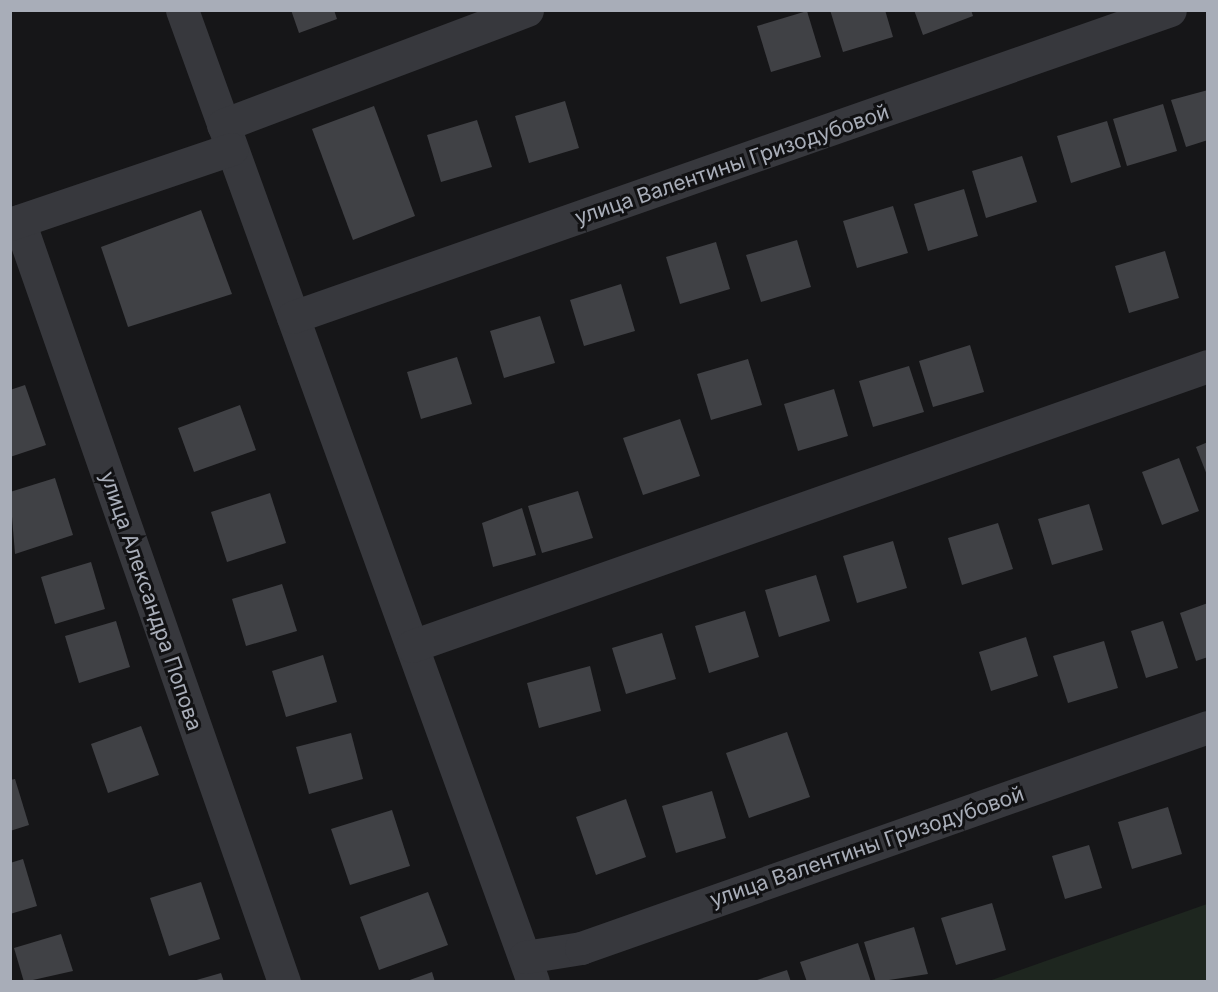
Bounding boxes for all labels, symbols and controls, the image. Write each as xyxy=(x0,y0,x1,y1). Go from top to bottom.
street label: улица Валентины Гризодубовой xyxy=(572,99,892,231)
street label: улица Александра Попова xyxy=(95,468,207,734)
street label: улица Валентины Гризодубовой xyxy=(707,781,1027,913)

